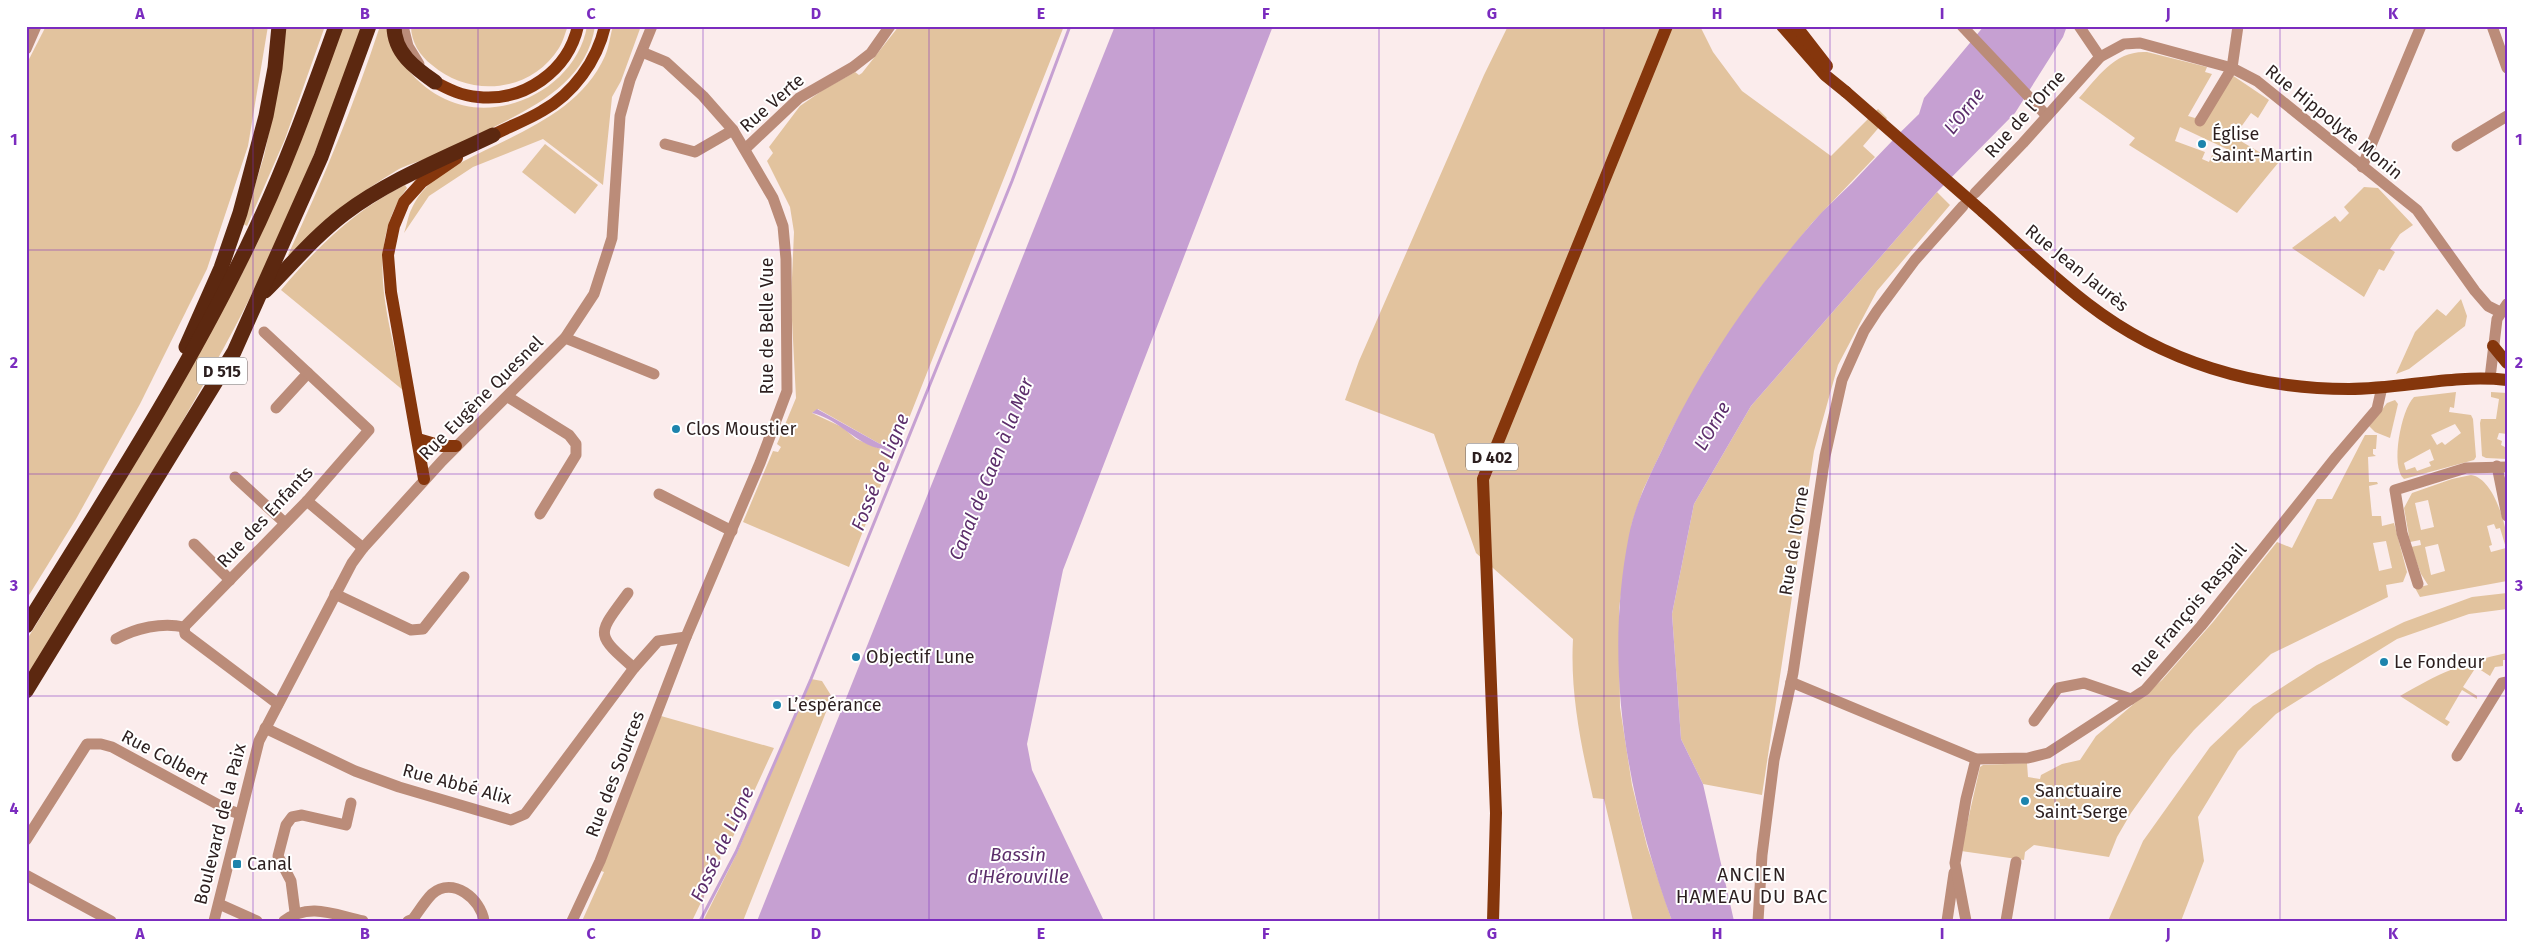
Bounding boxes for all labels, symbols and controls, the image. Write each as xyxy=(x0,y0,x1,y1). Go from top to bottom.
text: A xyxy=(134,4,145,23)
text: B xyxy=(360,4,370,23)
text: C xyxy=(586,4,596,23)
text: D xyxy=(811,4,821,23)
text: E xyxy=(1037,4,1045,23)
text: F xyxy=(1262,4,1270,23)
text: G xyxy=(1487,4,1497,23)
text: H xyxy=(1712,4,1722,23)
text: I xyxy=(1940,4,1944,23)
text: J xyxy=(2164,4,2171,23)
text: K xyxy=(2388,4,2399,23)
street label: Rue Hippolyte Monin xyxy=(2261,60,2407,184)
street label: Rue de l'Orne xyxy=(1980,66,2070,162)
street label: Rue Verte xyxy=(735,69,809,137)
water label: L'Orne xyxy=(1939,83,1989,139)
place label: Église Saint-Martin xyxy=(2212,122,2313,166)
text: 1 xyxy=(10,130,18,149)
text: 1 xyxy=(2515,130,2523,149)
marker: Église Saint-Martin xyxy=(2196,138,2208,150)
street label: Rue Jean Jaurès xyxy=(2021,220,2133,316)
street label: Rue de Belle Vue xyxy=(756,257,778,395)
street label: Rue Eugène Quesnel xyxy=(414,331,548,465)
text: 2 xyxy=(10,353,18,372)
text: 2 xyxy=(2515,353,2523,372)
road number: D 515 xyxy=(197,358,247,384)
water label: Canal de Caen à la Mer xyxy=(944,374,1038,563)
water label: L'Orne xyxy=(1689,397,1735,455)
water label: Fossé de Ligne xyxy=(846,410,914,534)
place label: Clos Moustier xyxy=(686,418,797,440)
marker: Clos Moustier xyxy=(670,423,682,435)
road number: D 402 xyxy=(1466,444,1518,471)
street label: Rue des Enfants xyxy=(212,462,318,572)
street label: Rue de l'Orne xyxy=(1775,485,1813,597)
street label: Rue François Raspail xyxy=(2127,539,2251,681)
text: 3 xyxy=(9,576,18,595)
text: 3 xyxy=(2514,576,2523,595)
place label: Objectif Lune xyxy=(866,646,975,668)
marker: Objectif Lune xyxy=(850,651,862,663)
place label: Le Fondeur xyxy=(2394,651,2484,673)
marker: Le Fondeur xyxy=(2378,656,2390,668)
place label: L’espérance xyxy=(787,694,882,716)
marker: L’espérance xyxy=(771,699,783,711)
street label: Rue des Sources xyxy=(581,708,649,840)
street label: Rue Colbert xyxy=(118,725,213,789)
street label: Boulevard de la Paix xyxy=(189,741,251,907)
street label: Rue Abbé Alix xyxy=(400,759,514,809)
place label: Sanctuaire Saint-Serge xyxy=(2035,780,2128,823)
water label: Fossé de Ligne xyxy=(685,783,759,905)
marker: Sanctuaire Saint-Serge xyxy=(2019,795,2031,807)
text: 4 xyxy=(9,799,19,818)
text: 4 xyxy=(2514,799,2524,818)
water label: Bassin d'Hérouville xyxy=(967,843,1069,888)
place label: Canal xyxy=(247,853,292,875)
marker: Canal xyxy=(231,858,243,870)
district label: ANCIEN HAMEAU DU BAC xyxy=(1676,863,1828,908)
text: A xyxy=(134,924,145,943)
text: B xyxy=(360,924,370,943)
text: C xyxy=(586,924,596,943)
text: D xyxy=(811,924,821,943)
text: E xyxy=(1037,924,1045,943)
text: F xyxy=(1262,924,1270,943)
text: G xyxy=(1487,924,1497,943)
text: H xyxy=(1712,924,1722,943)
text: I xyxy=(1940,924,1944,943)
text: J xyxy=(2164,924,2171,943)
text: K xyxy=(2388,924,2399,943)

